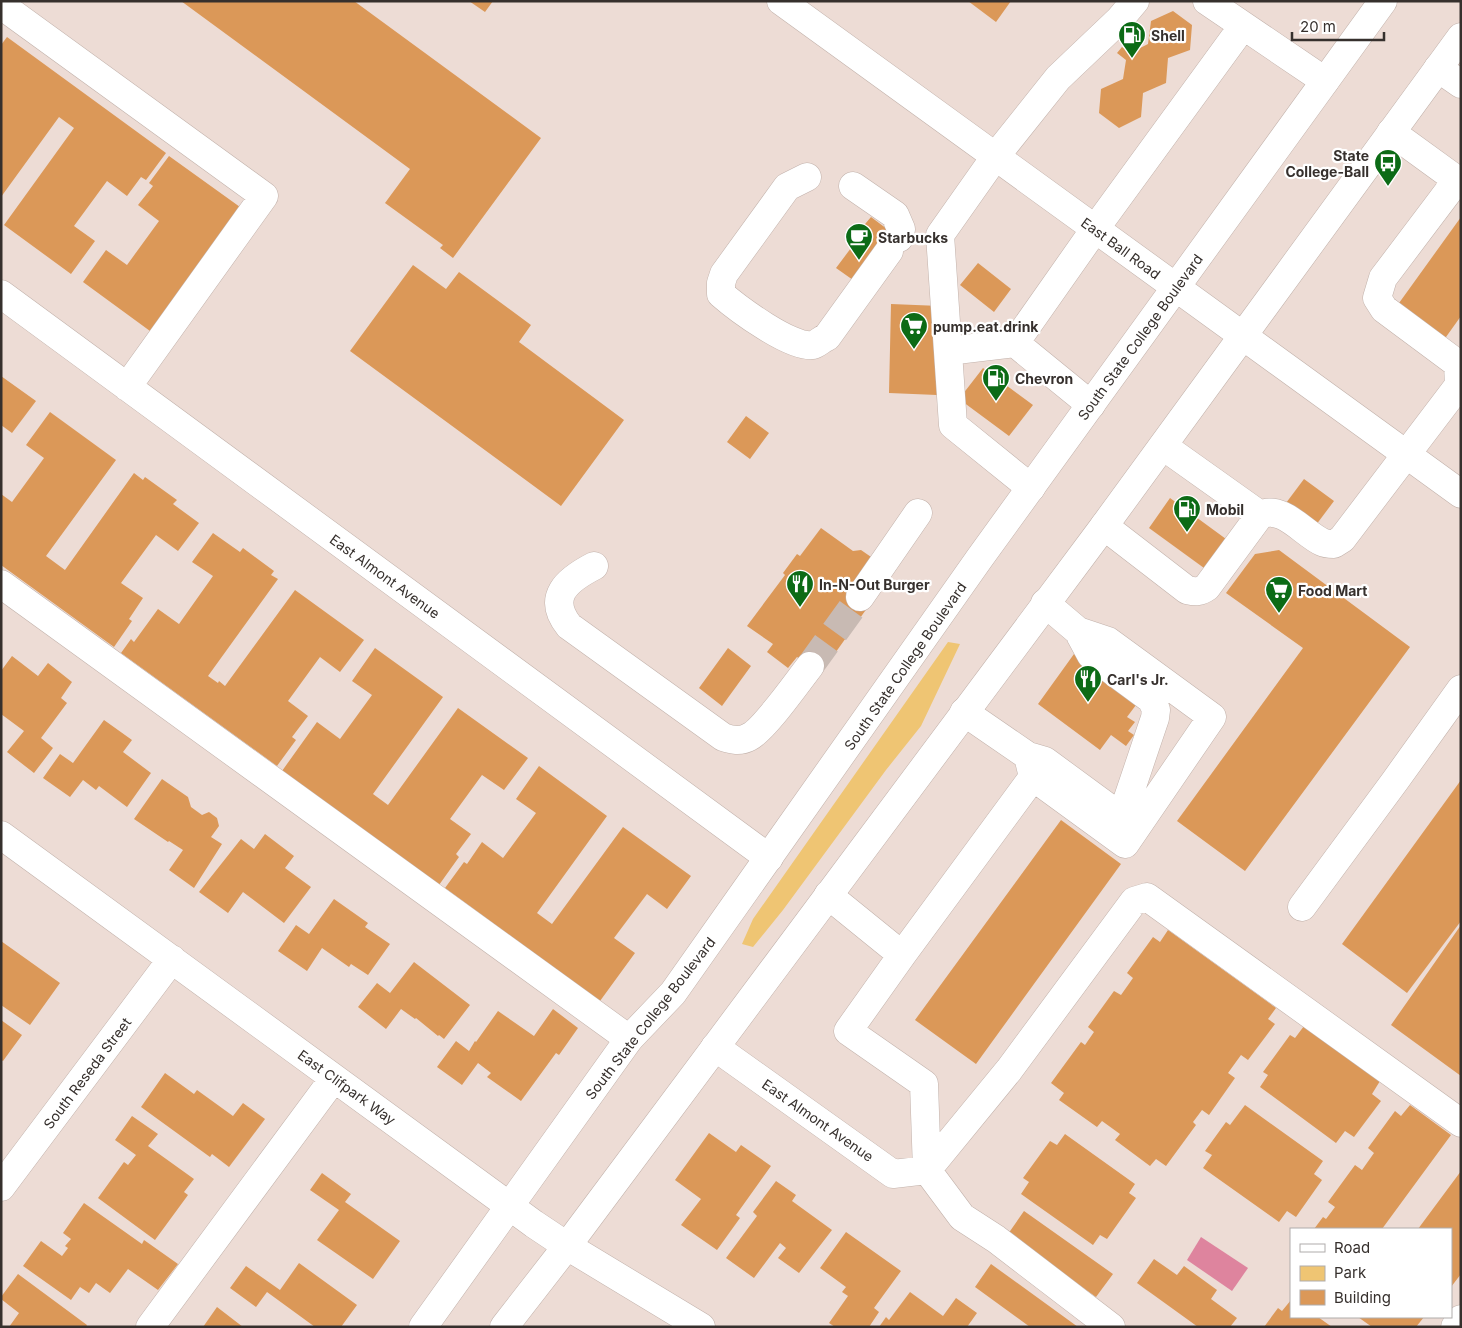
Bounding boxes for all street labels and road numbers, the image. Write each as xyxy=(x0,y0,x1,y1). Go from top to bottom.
street label: East Ball Road xyxy=(1078,214,1164,282)
street label: South State College Boulevard xyxy=(1074,251,1206,423)
street label: East Almont Avenue xyxy=(327,530,443,622)
street label: South State College Boulevard xyxy=(840,579,970,753)
street label: South State College Boulevard xyxy=(581,934,719,1102)
street label: South Reseda Street xyxy=(40,1014,135,1132)
street label: East Clifpark Way xyxy=(295,1046,399,1128)
street label: East Almont Avenue xyxy=(759,1075,877,1165)

